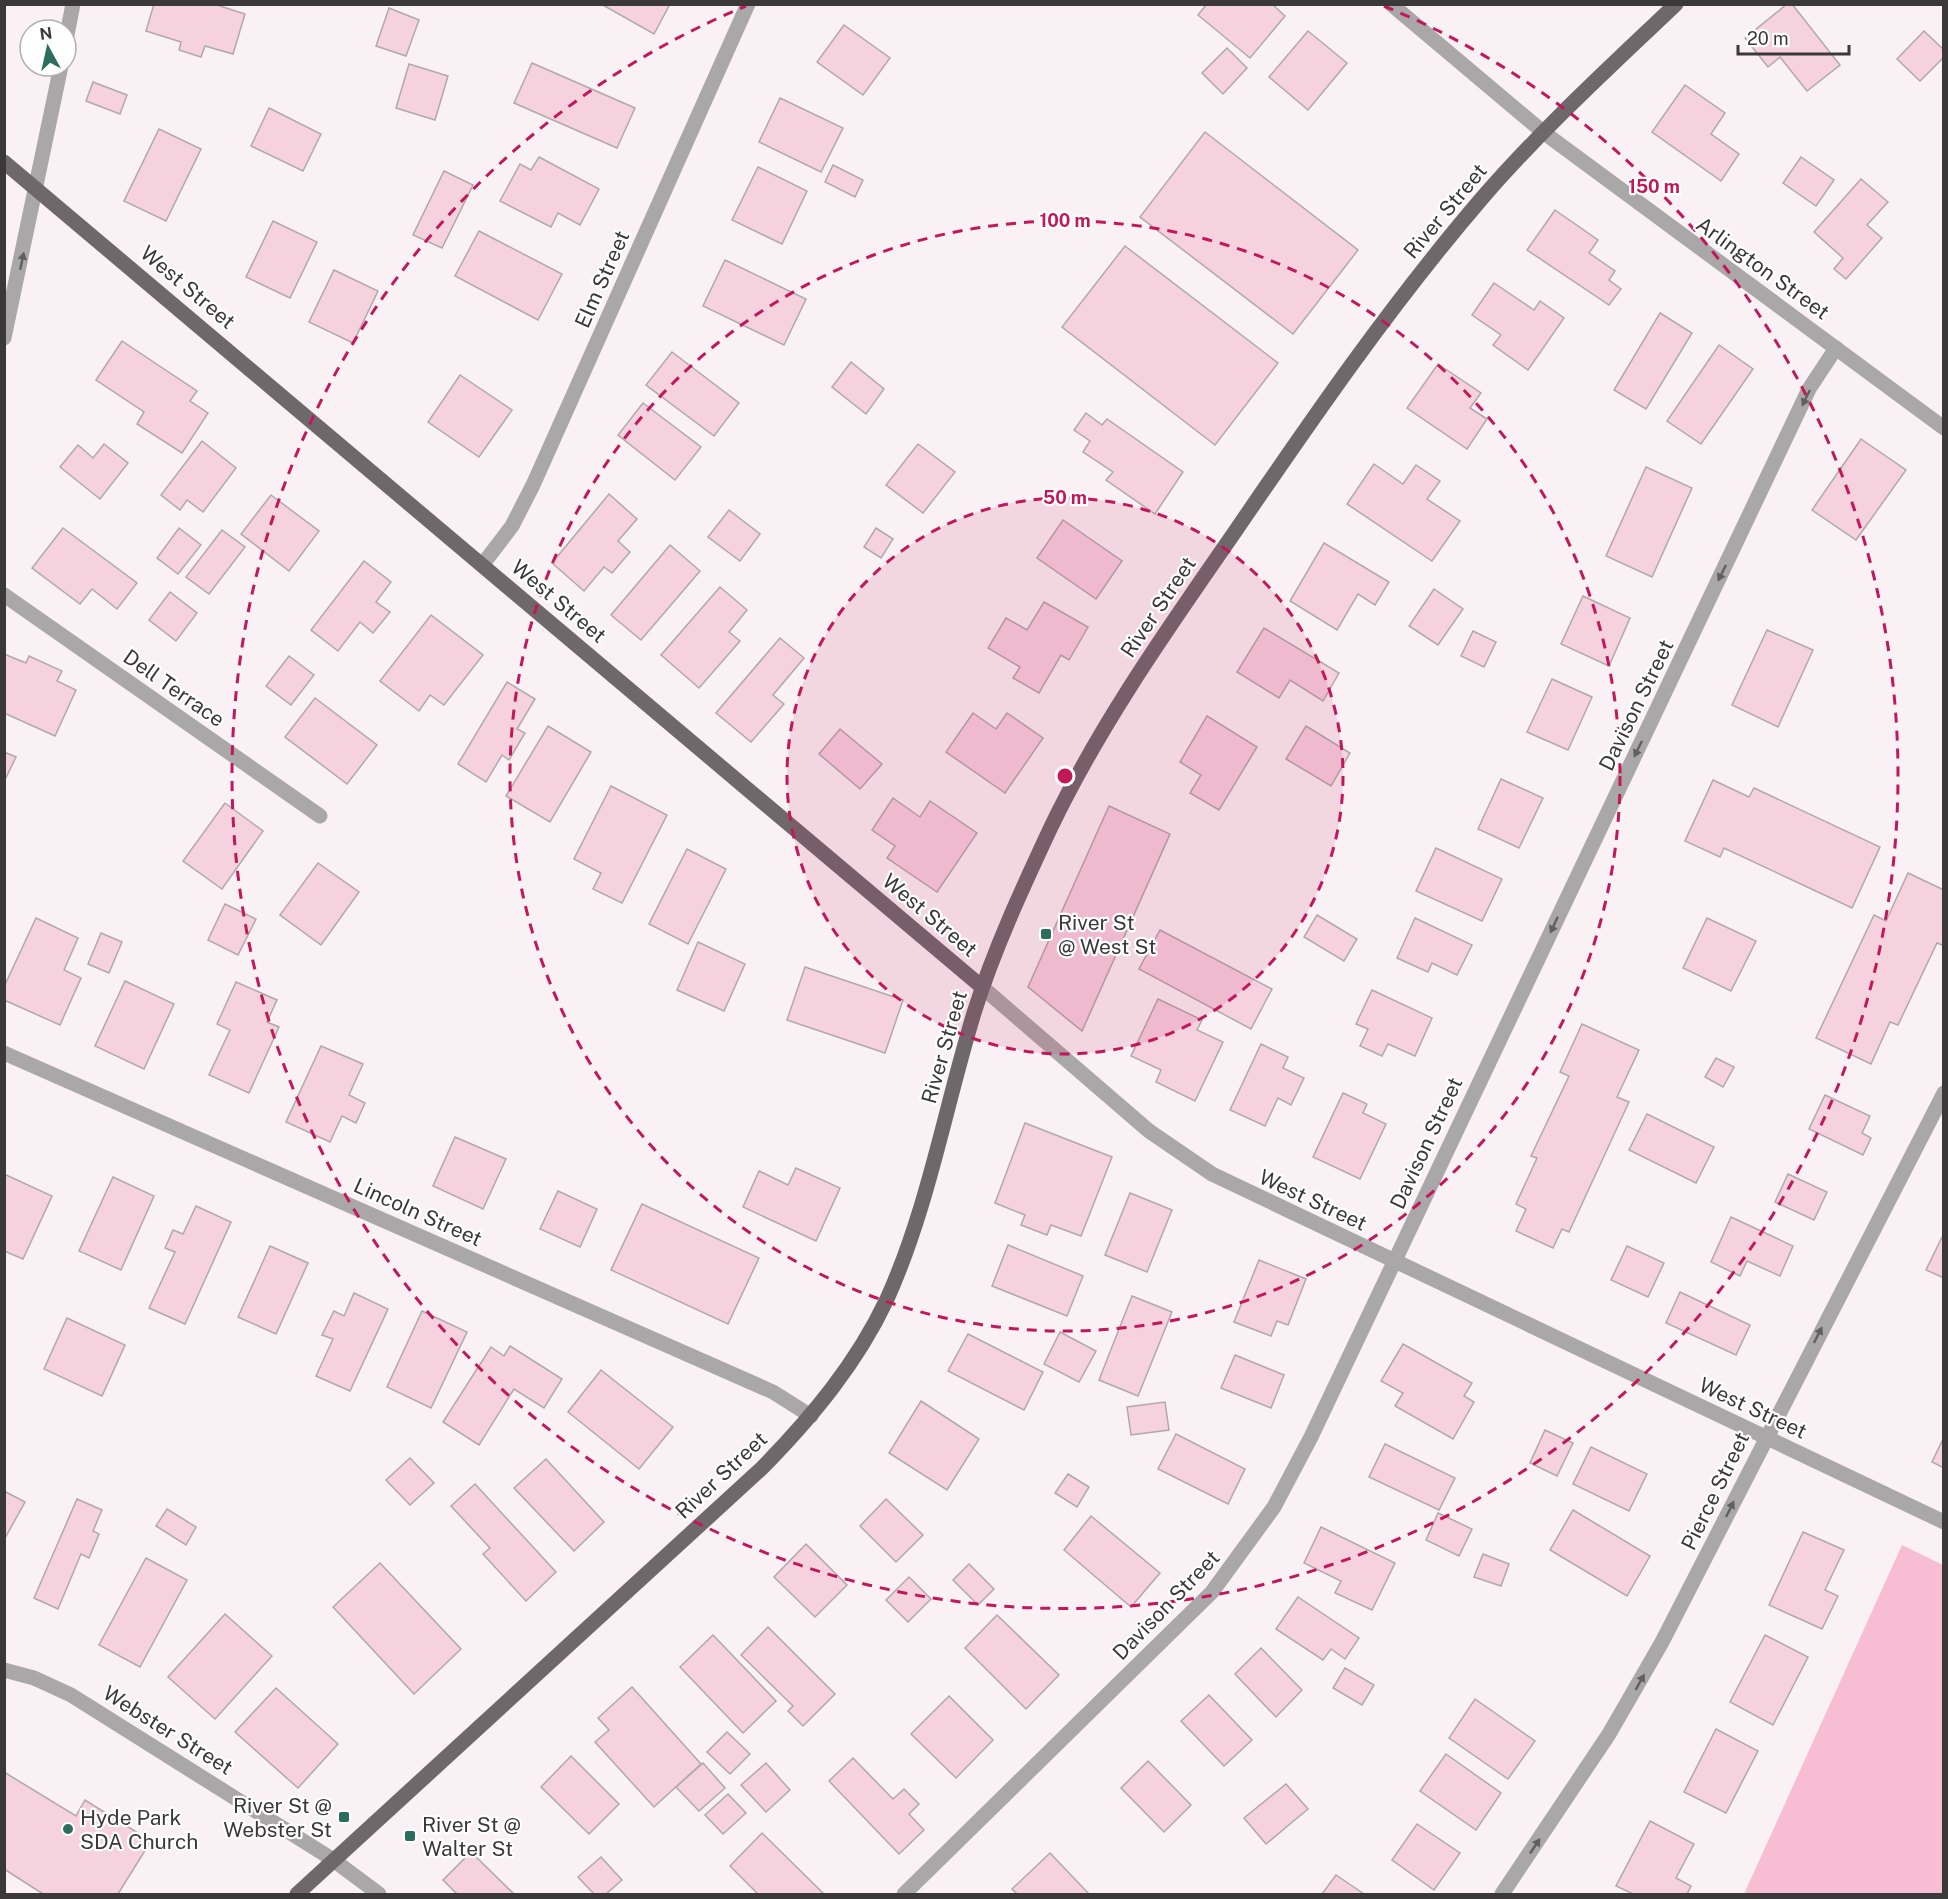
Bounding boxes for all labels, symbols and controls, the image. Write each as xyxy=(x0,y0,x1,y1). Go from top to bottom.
north arrow xyxy=(18,18,78,78)
scale bar xyxy=(1738,18,1849,56)
text: N xyxy=(38,23,54,44)
text: 20 m xyxy=(1747,28,1789,49)
street label: River Street xyxy=(1398,158,1492,264)
text: 150 m xyxy=(1628,176,1680,197)
text: 100 m xyxy=(1039,210,1091,231)
street label: Arlington Street xyxy=(1692,211,1834,325)
street label: Elm Street xyxy=(570,227,634,331)
street label: West Street xyxy=(136,240,240,334)
one-way arrow xyxy=(17,251,27,270)
one-way arrow xyxy=(1801,389,1810,406)
text: 50 m xyxy=(1043,487,1087,508)
street label: River Street xyxy=(1115,552,1201,662)
street label: West Street xyxy=(507,554,611,648)
one-way arrow xyxy=(1717,565,1726,582)
street label: Davison Street xyxy=(1593,635,1679,775)
street label: Dell Terrace xyxy=(119,644,229,732)
one-way arrow xyxy=(1633,741,1642,758)
centre of rings xyxy=(1055,766,1075,786)
street label: West Street xyxy=(878,868,982,962)
place label: River St @ West St xyxy=(1058,910,1156,959)
one-way arrow xyxy=(1549,917,1558,934)
marker: River St @ West St xyxy=(1039,927,1053,941)
street label: River Street xyxy=(916,988,972,1106)
street label: Davison Street xyxy=(1385,1073,1467,1213)
street label: West Street xyxy=(1255,1164,1371,1236)
street label: Lincoln Street xyxy=(350,1173,486,1251)
one-way arrow xyxy=(1813,1326,1823,1344)
street label: West Street xyxy=(1695,1372,1811,1444)
street label: River Street xyxy=(670,1426,772,1524)
street label: Pierce Street xyxy=(1676,1428,1754,1554)
one-way arrow xyxy=(1725,1500,1735,1517)
street label: Davison Street xyxy=(1107,1545,1225,1665)
one-way arrow xyxy=(1635,1673,1645,1690)
street label: Webster Street xyxy=(99,1680,237,1780)
place label: River St @ Webster St xyxy=(223,1793,332,1842)
place label: Hyde Park SDA Church xyxy=(80,1805,198,1854)
marker: River St @ Webster St xyxy=(337,1810,351,1824)
place label: River St @ Walter St xyxy=(422,1812,521,1861)
marker: Hyde Park SDA Church xyxy=(61,1822,75,1836)
marker: River St @ Walter St xyxy=(403,1829,417,1843)
one-way arrow xyxy=(1529,1838,1540,1854)

